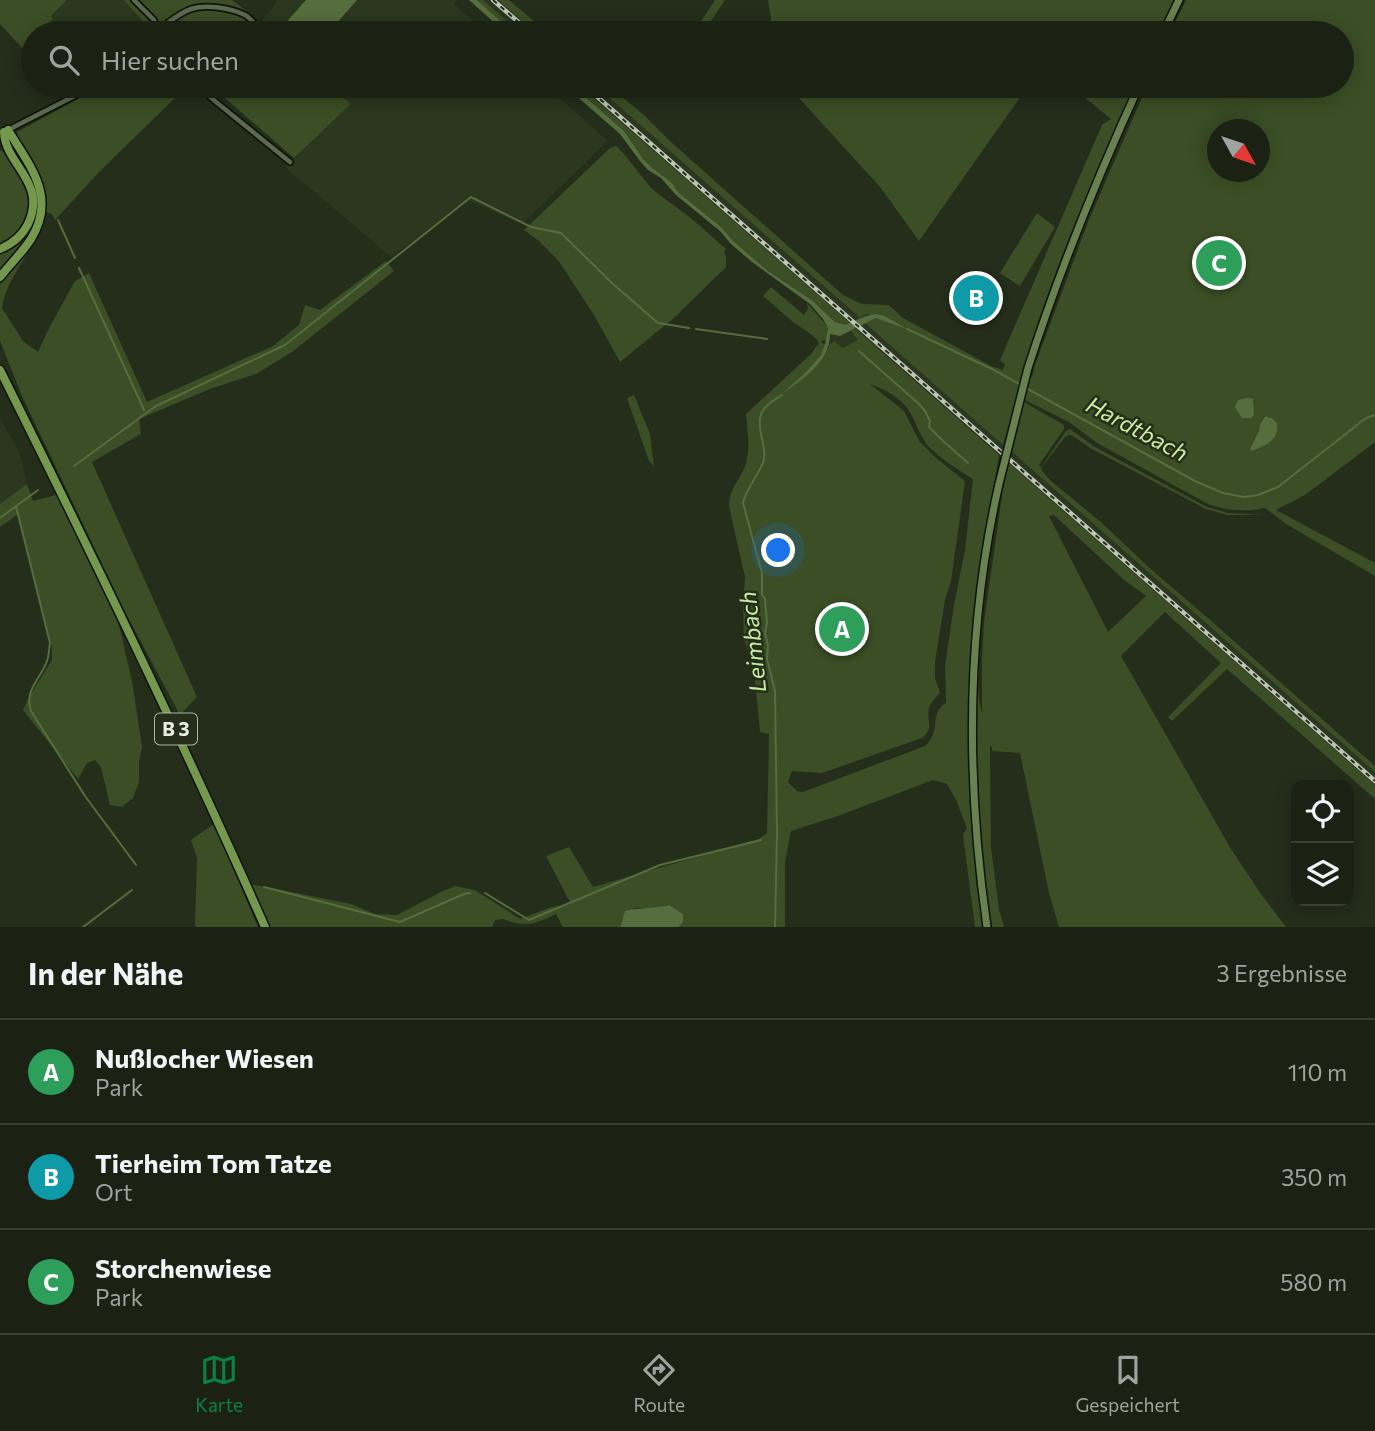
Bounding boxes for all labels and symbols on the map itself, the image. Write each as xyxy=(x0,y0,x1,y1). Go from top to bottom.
north arrow xyxy=(1207,119,1270,182)
pin: C xyxy=(1196,237,1242,289)
pin: B xyxy=(953,272,999,324)
water label: Hardtbach xyxy=(1082,390,1193,467)
your location xyxy=(761,533,795,567)
water label: Leimbach xyxy=(733,590,771,694)
pin: A xyxy=(819,603,865,655)
road number: B 3 xyxy=(155,714,197,744)

